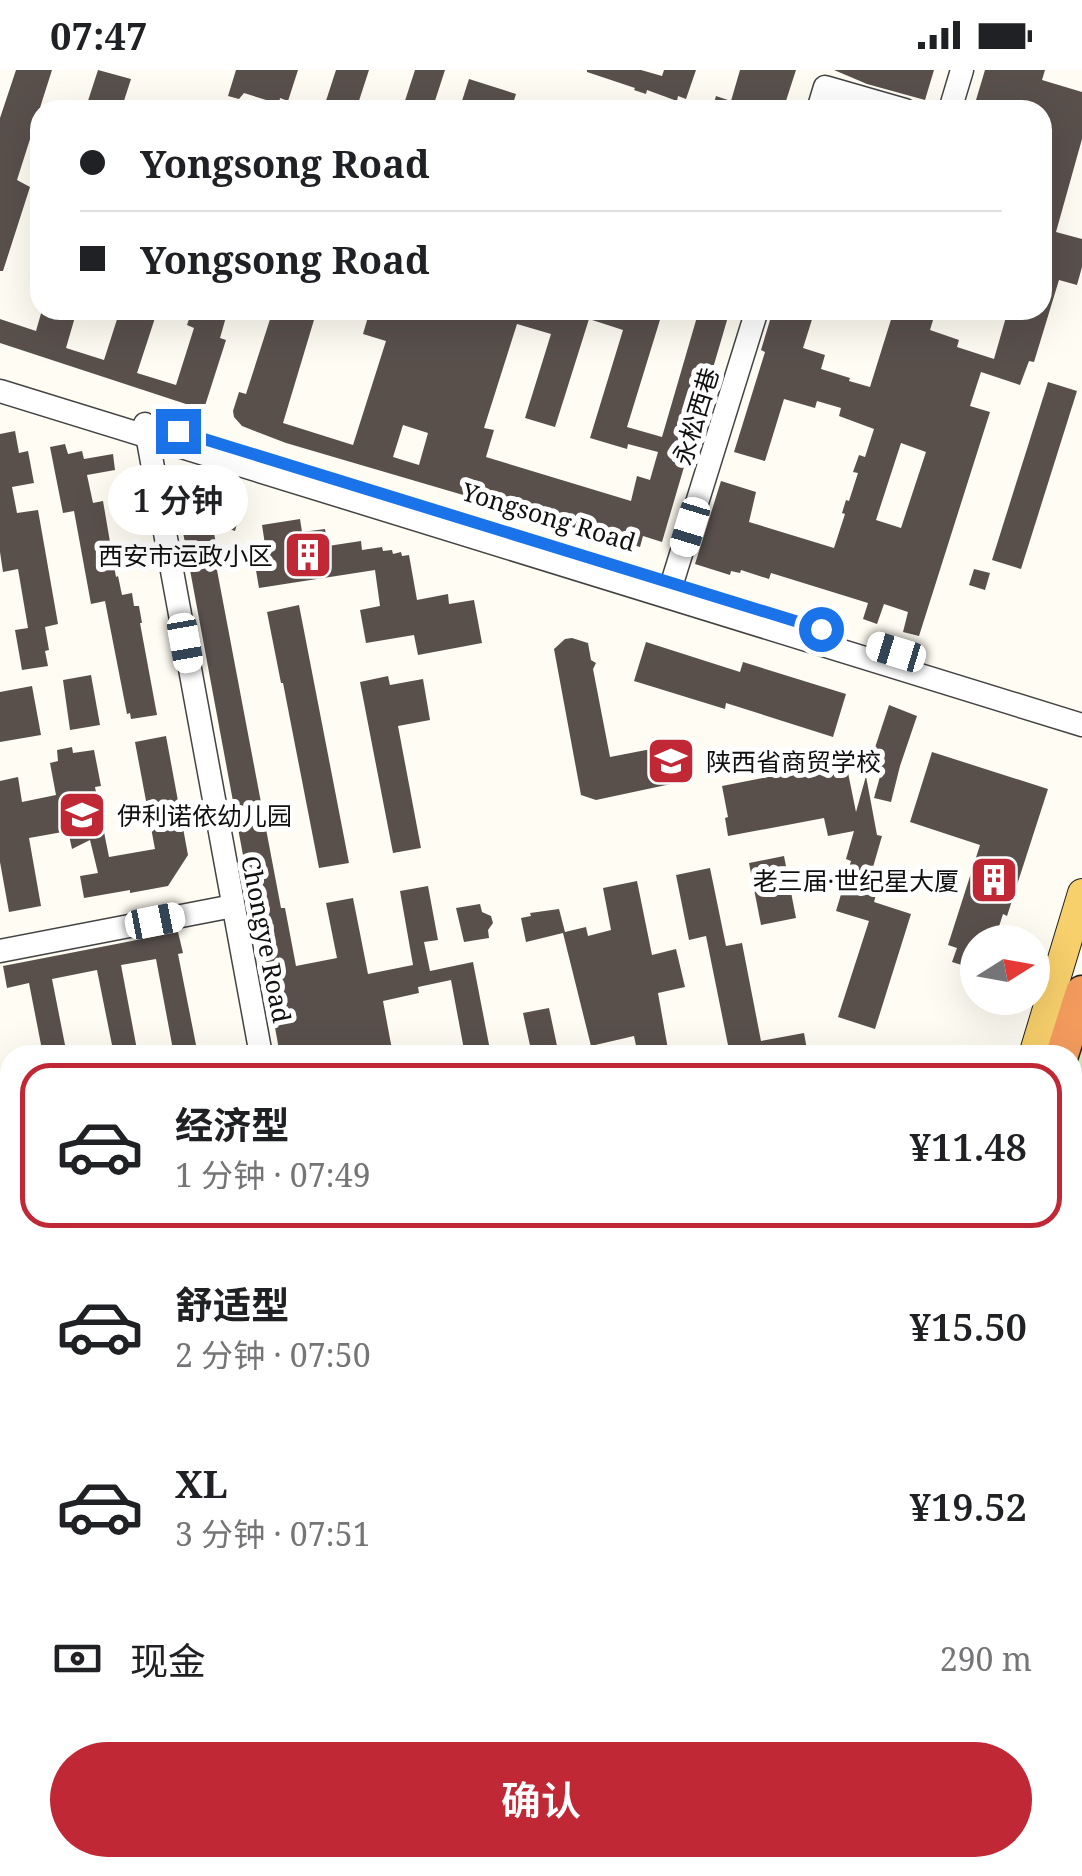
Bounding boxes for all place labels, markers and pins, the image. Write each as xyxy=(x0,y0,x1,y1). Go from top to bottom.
building icon: 西安市运政小区 xyxy=(282,529,334,581)
place label: 西安市运政小区 xyxy=(98,538,273,572)
school or university icon: 陕西省商贸学校 xyxy=(645,735,697,787)
place label: 陕西省商贸学校 xyxy=(706,744,881,778)
school or university icon: 伊利诺依幼儿园 xyxy=(56,789,108,841)
place label: 伊利诺依幼儿园 xyxy=(117,798,292,832)
building icon: 老三届·世纪星大厦 xyxy=(968,854,1020,906)
place label: 老三届·世纪星大厦 xyxy=(753,863,959,897)

